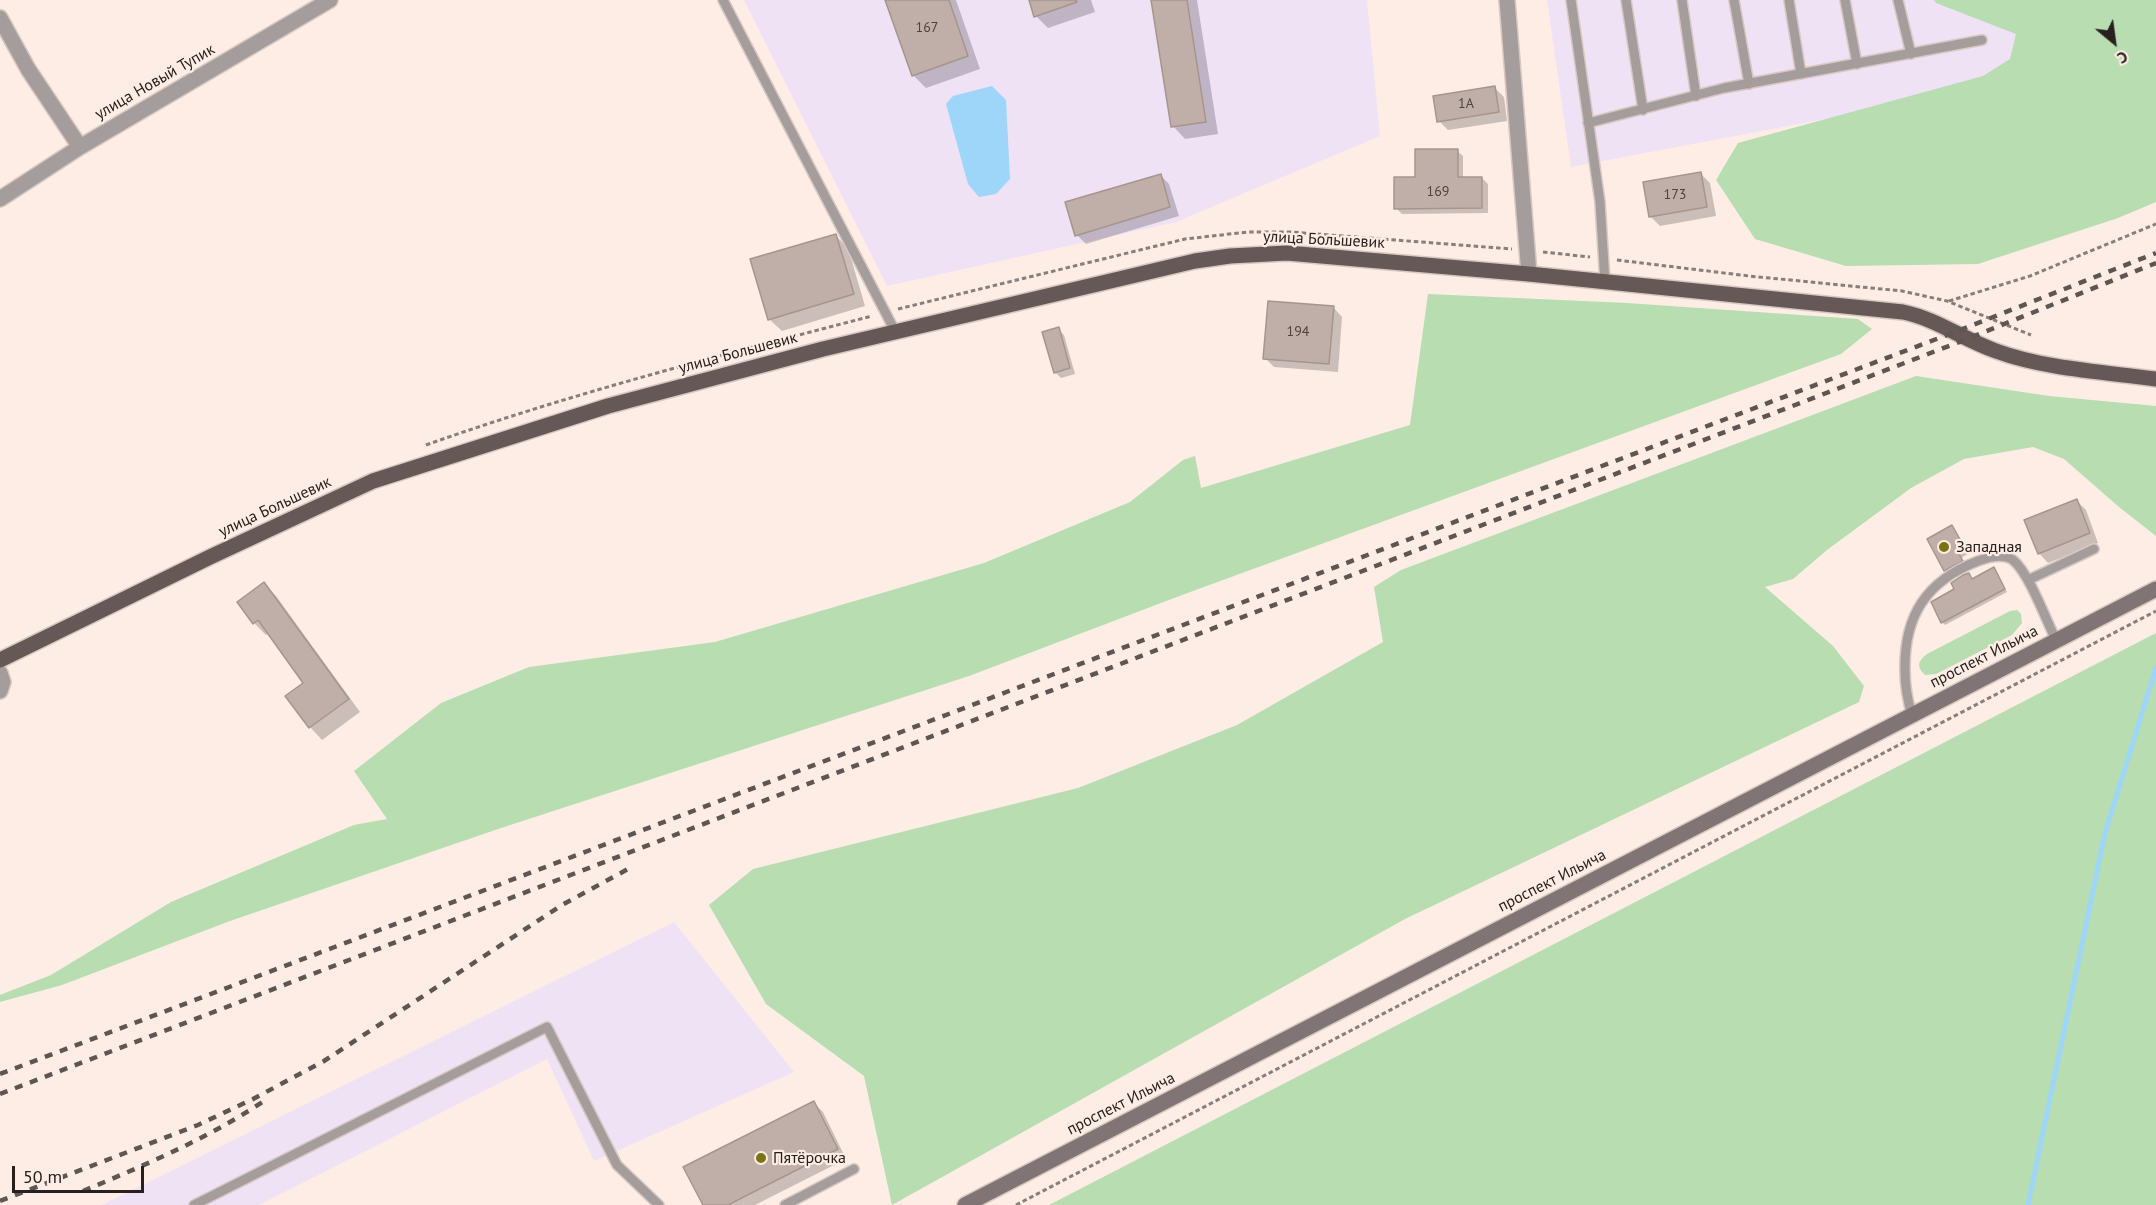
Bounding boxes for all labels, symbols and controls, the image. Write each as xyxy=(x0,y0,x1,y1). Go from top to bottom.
north arrow xyxy=(2084,12,2144,72)
house number: 167 xyxy=(916,20,938,36)
street label: улица Новый Тупик xyxy=(92,40,218,124)
text: С xyxy=(2114,47,2131,69)
house number: 1А xyxy=(1458,96,1474,112)
house number: 169 xyxy=(1427,184,1449,200)
house number: 173 xyxy=(1664,187,1686,203)
street label: улица Большевик xyxy=(1263,227,1385,253)
house number: 194 xyxy=(1287,324,1309,340)
street label: улица Большевик xyxy=(677,328,799,378)
street label: улица Большевик xyxy=(216,473,334,541)
place label: Западная xyxy=(1956,537,2022,557)
marker: Западная xyxy=(1937,540,1951,554)
street label: проспект Ильича xyxy=(1927,621,2041,693)
street label: проспект Ильича xyxy=(1495,845,1609,917)
street label: проспект Ильича xyxy=(1064,1068,1178,1140)
place label: Пятёрочка xyxy=(773,1148,846,1168)
marker: Пятёрочка xyxy=(754,1151,768,1165)
scale bar xyxy=(15,1154,147,1192)
text: 50 m xyxy=(23,1165,62,1188)

